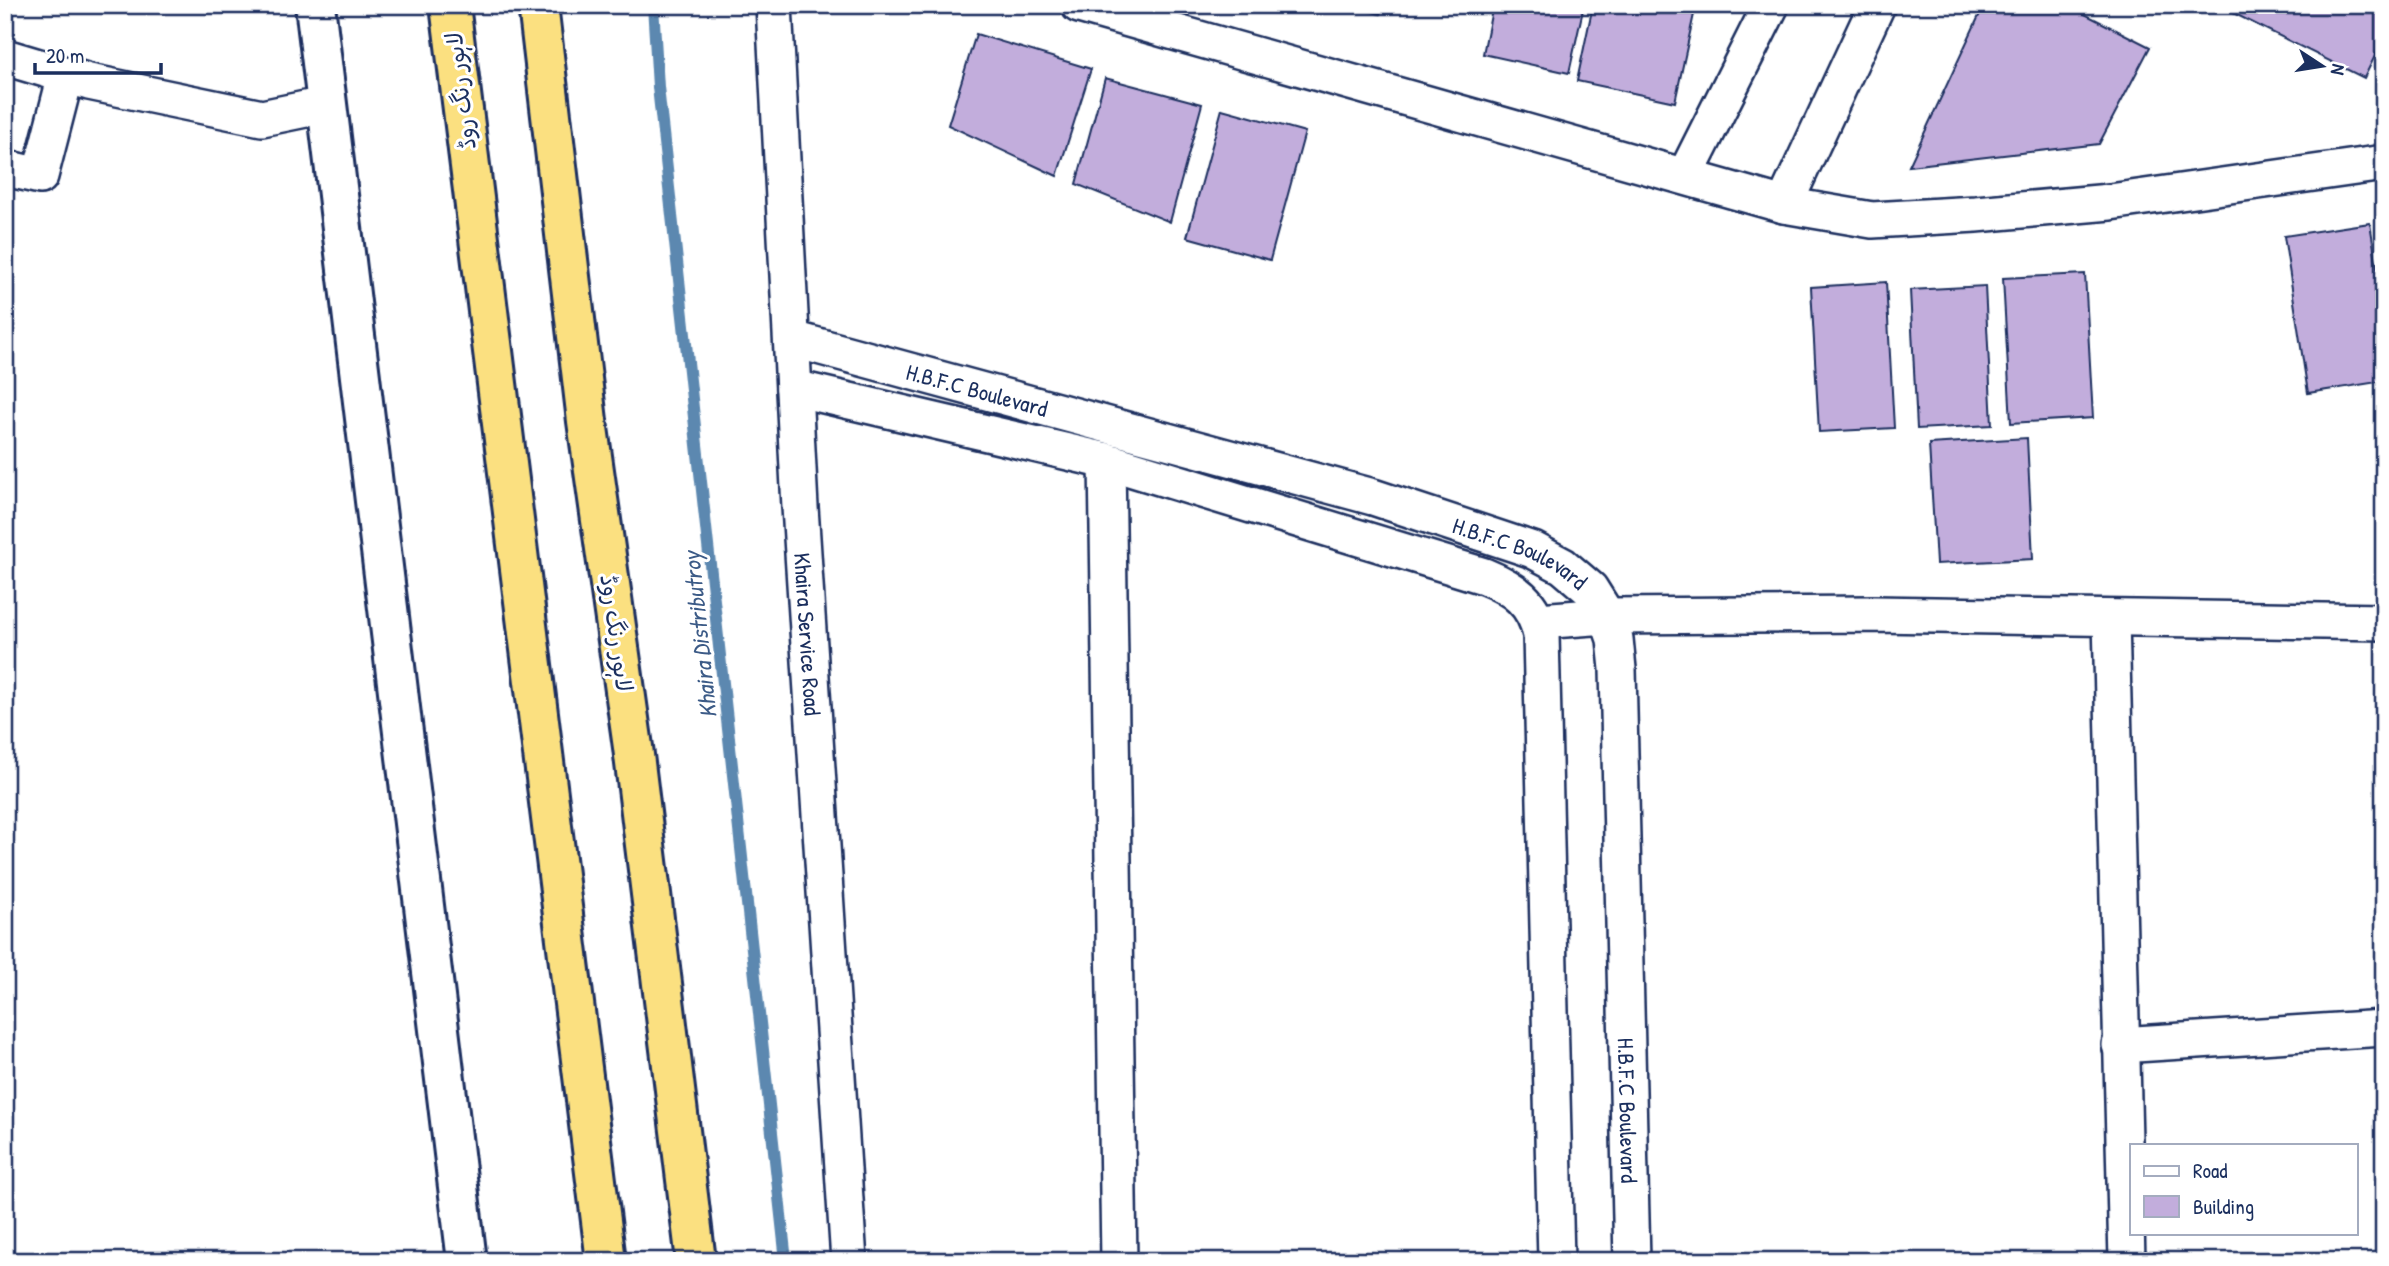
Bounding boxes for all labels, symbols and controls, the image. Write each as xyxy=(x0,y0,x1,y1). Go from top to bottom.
street label: لاہور رنگ روڈ xyxy=(437,30,484,152)
scale bar xyxy=(35,32,161,76)
north arrow xyxy=(2288,32,2358,102)
text: 20 m xyxy=(46,41,84,70)
text: N xyxy=(2325,62,2352,77)
street label: H.B.F.C Boulevard xyxy=(903,355,1051,423)
street label: H.B.F.C Boulevard xyxy=(1449,509,1594,596)
water label: Khaira Distributroy xyxy=(674,547,725,720)
street label: Khaira Service Road xyxy=(787,552,829,716)
street label: لاہور رنگ روڈ xyxy=(592,572,641,694)
street label: H.B.F.C Boulevard xyxy=(1611,1037,1646,1183)
legend xyxy=(2130,1144,2358,1234)
text: Road xyxy=(2193,1156,2227,1185)
text: Building xyxy=(2193,1192,2254,1221)

